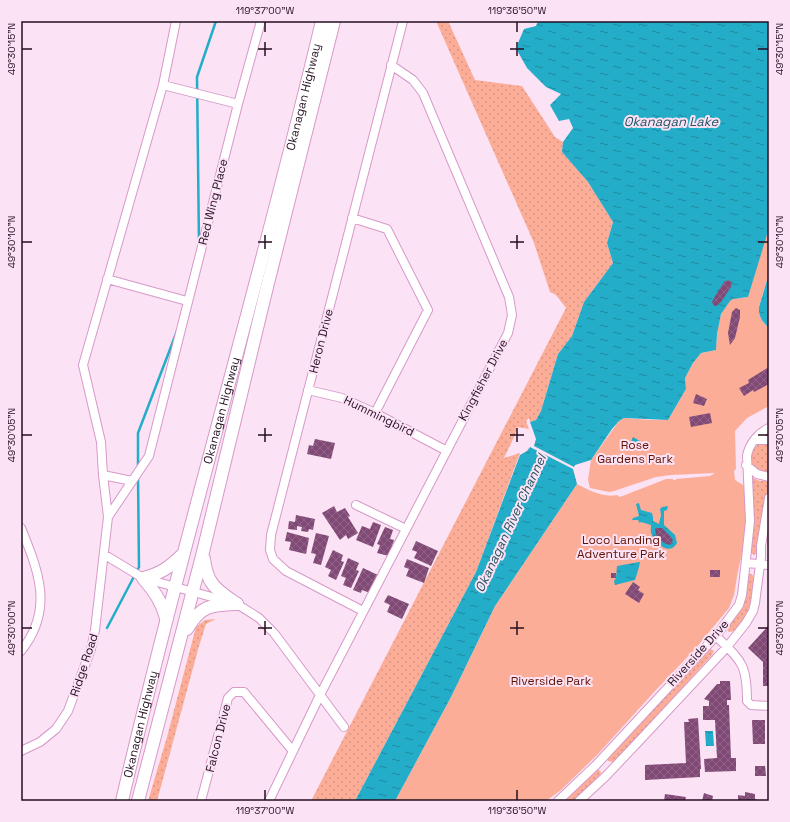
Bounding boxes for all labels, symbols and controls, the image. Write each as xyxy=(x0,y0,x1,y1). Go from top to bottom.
text: 119°37'00"W xyxy=(236,4,294,17)
text: 119°36'50"W xyxy=(488,4,546,17)
text: 49°30'15"N xyxy=(5,23,18,75)
text: 49°30'15"N xyxy=(773,23,786,75)
street label: Okanagan Highway xyxy=(282,42,324,152)
water label: Okanagan Lake xyxy=(624,113,719,130)
street label: Red Wing Place xyxy=(195,157,231,247)
text: 49°30'10"N xyxy=(5,216,18,268)
text: 49°30'10"N xyxy=(773,216,786,268)
street label: Heron Drive xyxy=(305,307,337,375)
street label: Kingfisher Drive xyxy=(455,336,511,424)
street label: Okanagan Highway xyxy=(200,355,244,466)
street label: Hummingbird xyxy=(341,392,417,440)
text: 49°30'05"N xyxy=(5,408,18,462)
text: 49°30'05"N xyxy=(773,408,786,462)
park label: Rose Gardens Park xyxy=(597,437,673,467)
water label: Okanagan River Channel xyxy=(471,450,551,595)
park label: Loco Landing Adventure Park xyxy=(577,532,666,562)
text: 49°30'00"N xyxy=(5,601,18,655)
text: 49°30'00"N xyxy=(773,601,786,655)
street label: Riverside Drive xyxy=(664,616,732,690)
street label: Ridge Road xyxy=(66,631,102,699)
street label: Okanagan Highway xyxy=(120,669,161,779)
park label: Riverside Park xyxy=(511,673,592,689)
street label: Falcon Drive xyxy=(202,702,234,774)
text: 119°37'00"W xyxy=(236,804,294,817)
text: 119°36'50"W xyxy=(488,804,546,817)

